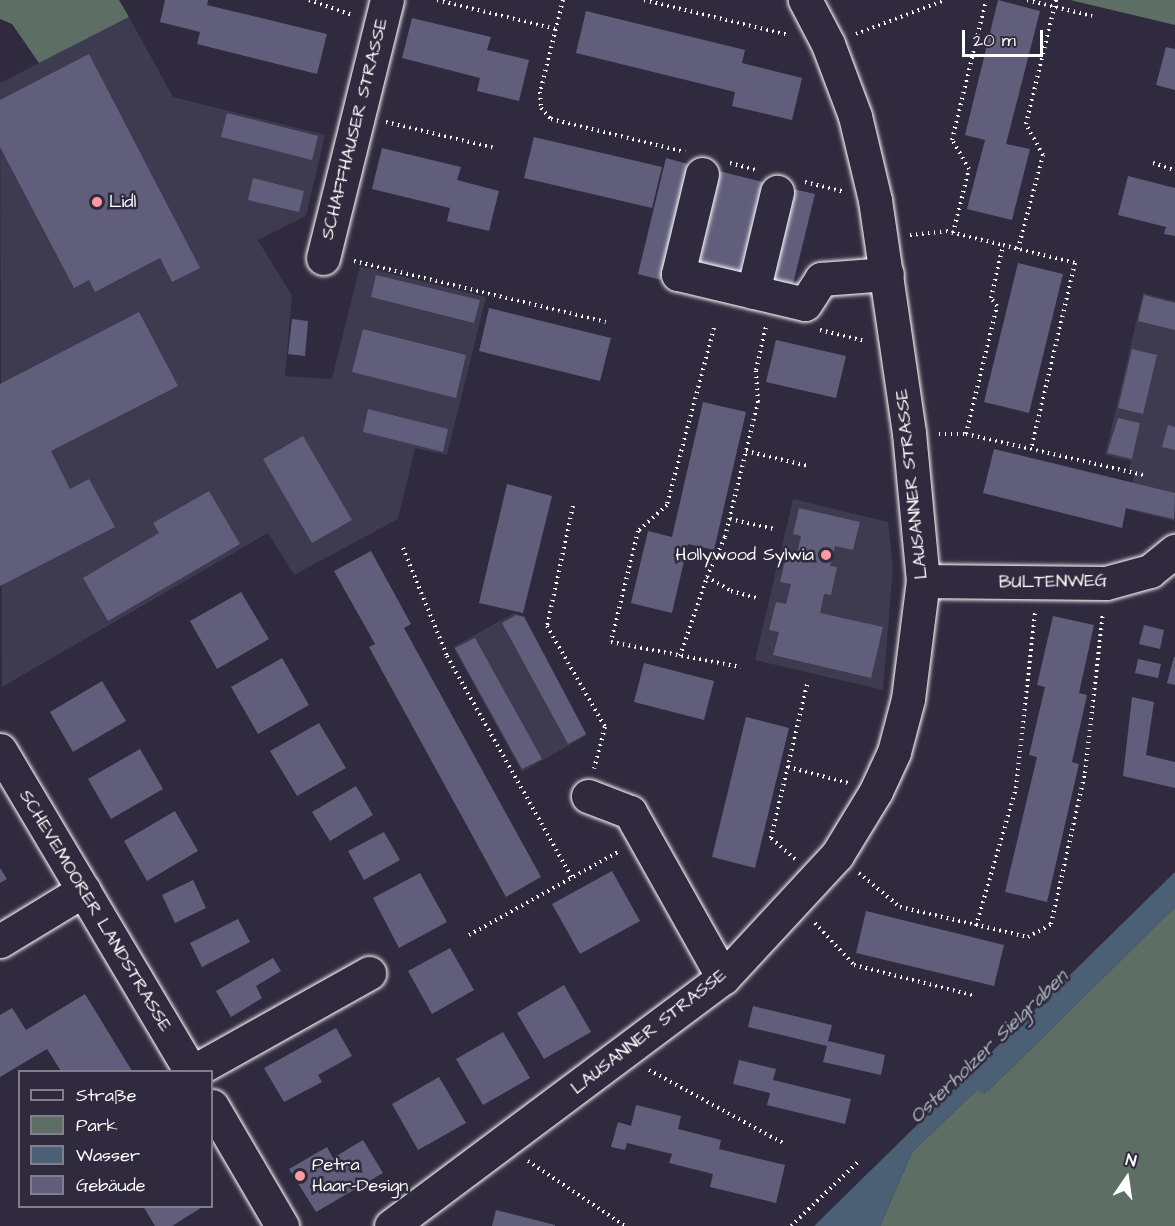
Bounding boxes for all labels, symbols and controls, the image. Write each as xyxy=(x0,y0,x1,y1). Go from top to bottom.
street label: SCHAFFHAUSER STRASSE xyxy=(317,16,393,242)
scale bar xyxy=(965,18,1046,56)
text: 20 m xyxy=(973,28,1016,53)
place label: Lidl xyxy=(109,191,136,213)
marker: Lidl xyxy=(90,195,104,209)
street label: LAUSANNER STRASSE xyxy=(891,388,933,580)
place label: Hollywood Sylwia xyxy=(675,544,814,566)
marker: Hollywood Sylwia xyxy=(819,548,833,562)
street label: BULTENWEG xyxy=(999,570,1107,594)
street label: SCHEVEMOORER LANDSTRASSE xyxy=(14,786,176,1036)
street label: LAUSANNER STRASSE xyxy=(567,965,731,1099)
water label: Osterholzer Sielgraben xyxy=(905,965,1073,1129)
legend xyxy=(18,1070,213,1208)
text: Straße xyxy=(76,1083,136,1108)
text: Park xyxy=(76,1113,118,1138)
text: Wasser xyxy=(76,1143,140,1168)
north arrow xyxy=(1097,1148,1157,1208)
text: N xyxy=(1124,1149,1138,1172)
place label: Petra Haar-Design xyxy=(312,1155,408,1198)
marker: Petra Haar-Design xyxy=(293,1169,307,1183)
text: Gebäude xyxy=(76,1173,146,1198)

